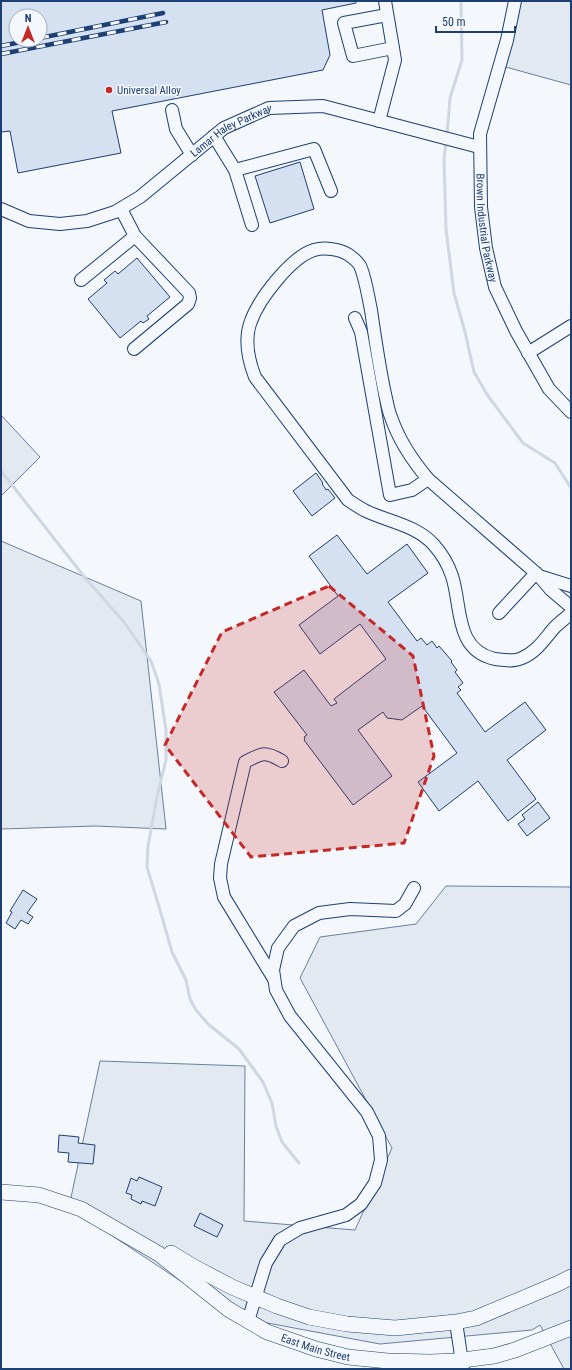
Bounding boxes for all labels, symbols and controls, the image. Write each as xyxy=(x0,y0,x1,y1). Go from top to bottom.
north arrow xyxy=(8,8,48,48)
scale bar xyxy=(436,8,515,34)
text: N xyxy=(25,12,32,25)
text: 50 m xyxy=(442,15,466,29)
place label: Universal Alloy xyxy=(117,84,181,97)
marker: Universal Alloy xyxy=(104,85,114,95)
street label: Lamar Haley Parkway xyxy=(188,101,272,160)
street label: Brown Industrial Parkway xyxy=(474,173,500,284)
street label: East Main Street xyxy=(279,1331,351,1364)

